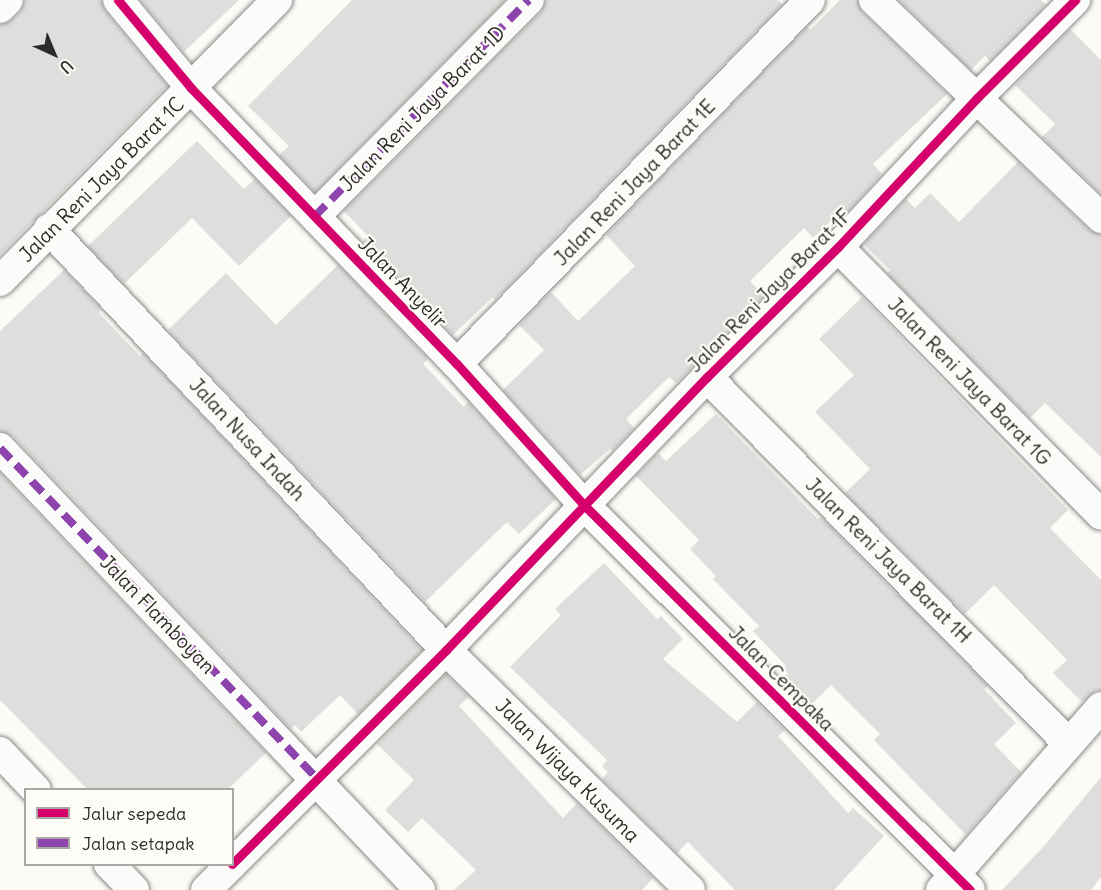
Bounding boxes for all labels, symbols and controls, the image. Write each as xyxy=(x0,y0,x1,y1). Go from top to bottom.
street label: Jalan Reni Jaya Barat 1D xyxy=(334,20,510,196)
north arrow xyxy=(24,24,84,84)
text: U xyxy=(56,56,77,78)
street label: Jalan Reni Jaya Barat 1C xyxy=(14,92,188,266)
street label: Jalan Reni Jaya Barat 1E xyxy=(548,94,720,270)
street label: Jalan Reni Jaya Barat 1F xyxy=(682,203,856,377)
street label: Jalan Anyelir xyxy=(354,231,452,333)
street label: Jalan Reni Jaya Barat 1G xyxy=(883,292,1057,470)
street label: Jalan Nusa Indah xyxy=(185,373,311,505)
street label: Jalan Reni Jaya Barat 1H xyxy=(801,472,977,648)
street label: Jalan Flamboyan xyxy=(95,550,221,678)
street label: Jalan Cempaka xyxy=(724,620,840,736)
street label: Jalan Wijaya Kusuma xyxy=(491,693,645,847)
legend xyxy=(24,788,234,866)
text: Jalur sepeda xyxy=(82,802,186,825)
text: Jalan setapak xyxy=(82,832,194,855)

